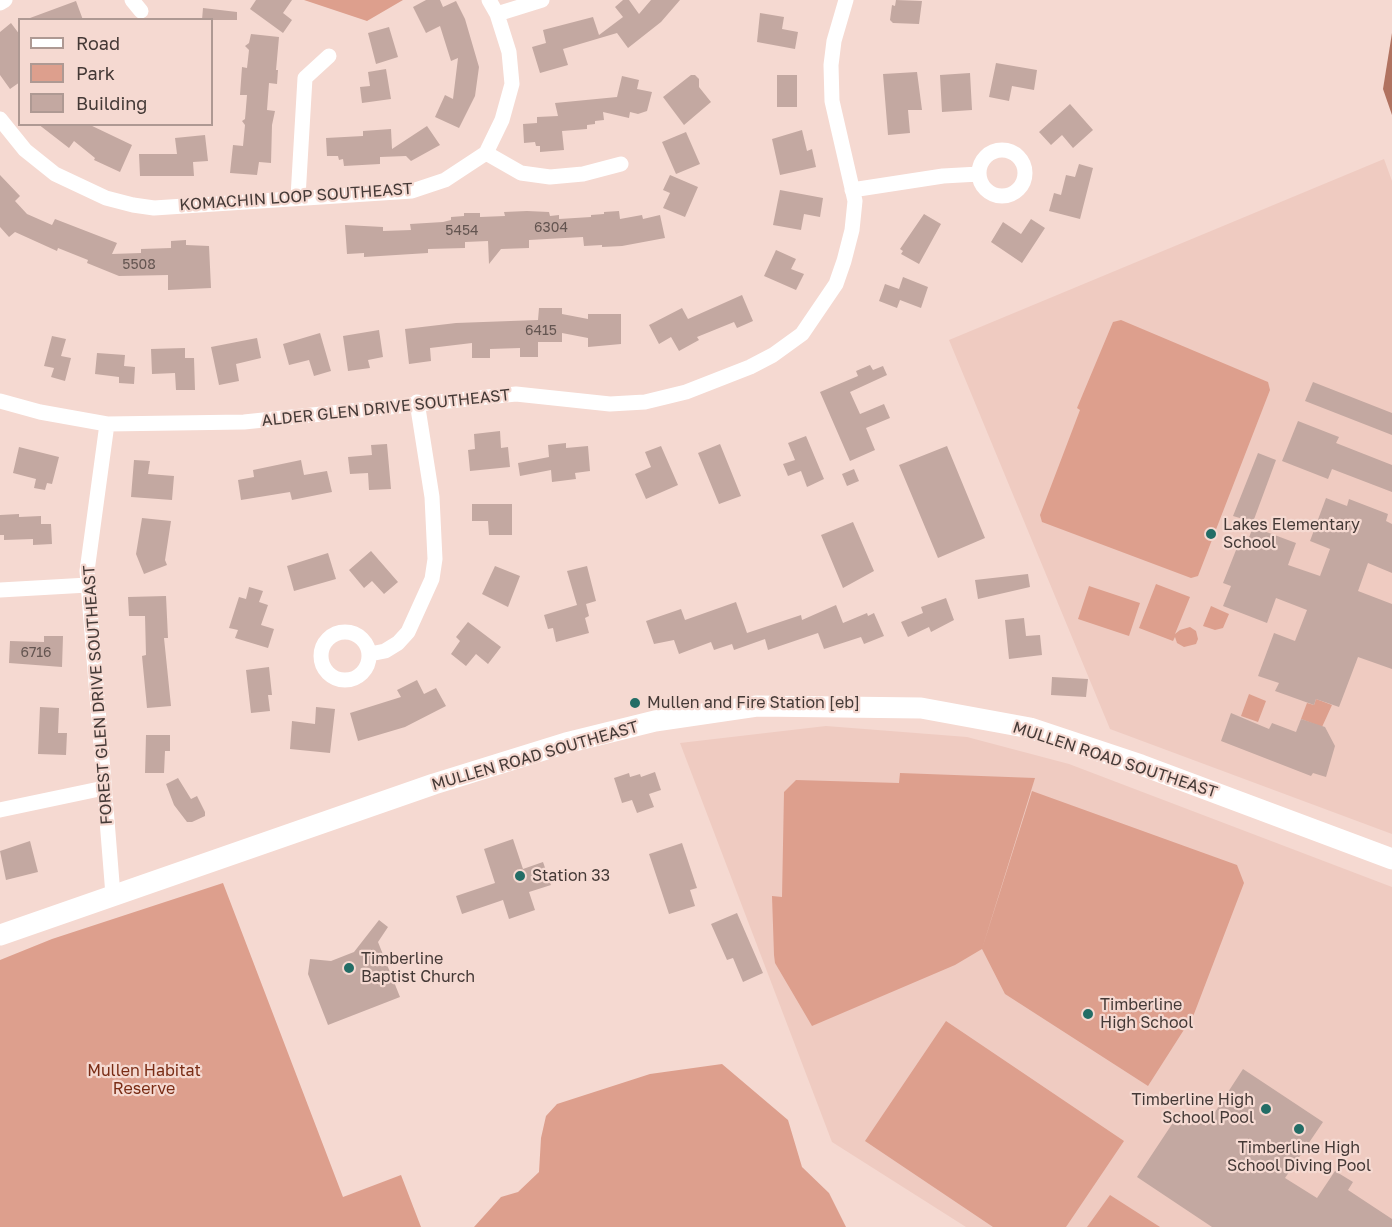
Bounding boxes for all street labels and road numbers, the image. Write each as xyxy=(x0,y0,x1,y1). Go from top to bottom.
street label: KOMACHIN LOOP SOUTHEAST xyxy=(179,179,413,215)
street label: ALDER GLEN DRIVE SOUTHEAST xyxy=(261,385,511,431)
street label: FOREST GLEN DRIVE SOUTHEAST xyxy=(79,565,117,825)
street label: MULLEN ROAD SOUTHEAST xyxy=(429,717,641,795)
street label: MULLEN ROAD SOUTHEAST xyxy=(1010,718,1220,802)

